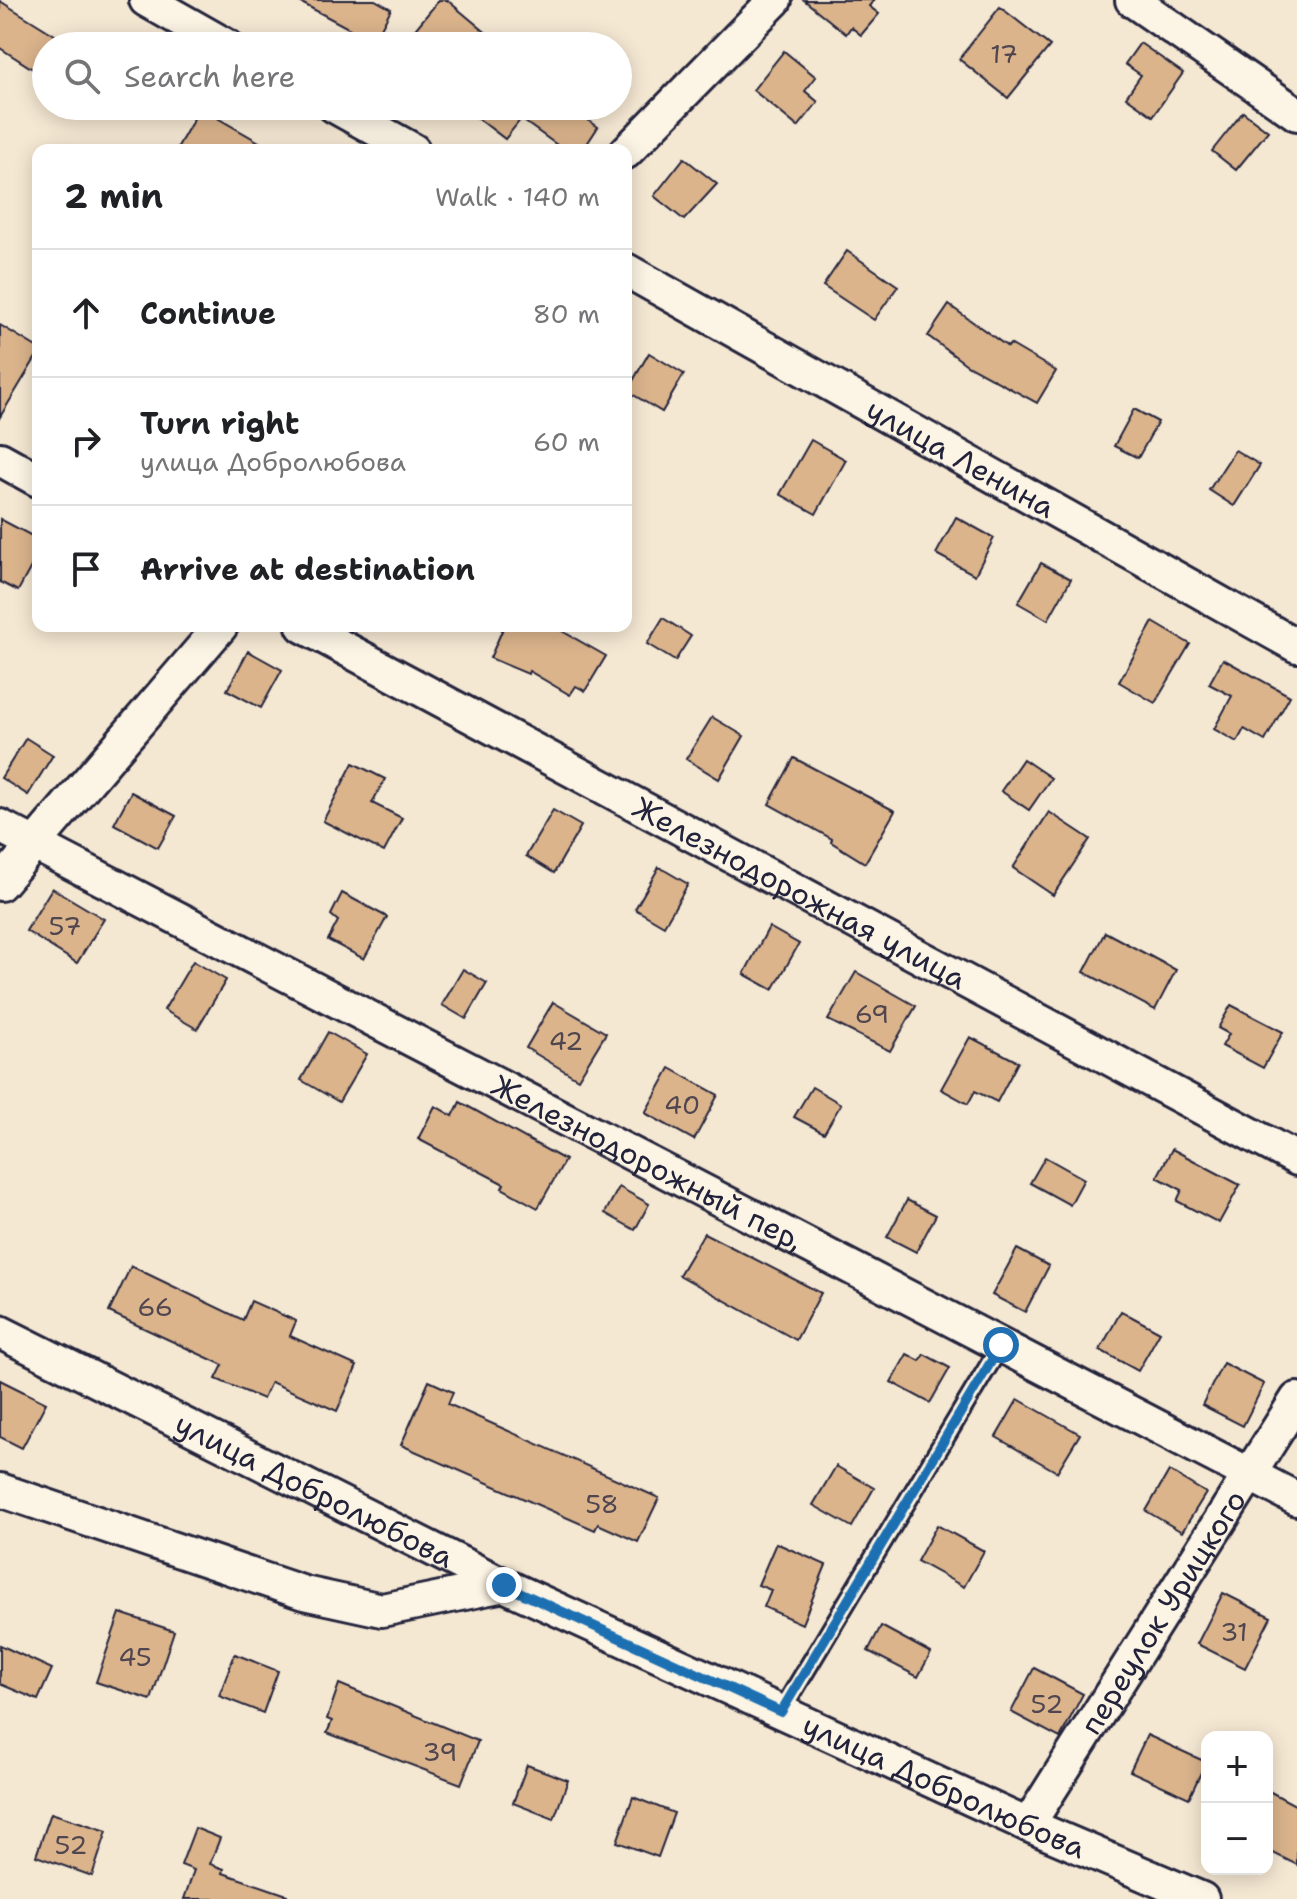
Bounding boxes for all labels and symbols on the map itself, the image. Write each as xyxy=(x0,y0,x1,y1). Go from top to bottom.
house number: 17 xyxy=(990,36,1018,71)
street label: улица Ленина xyxy=(859,388,1063,527)
street label: Железнодорожная улица xyxy=(626,786,974,999)
house number: 57 xyxy=(49,908,81,943)
house number: 69 xyxy=(855,996,889,1031)
house number: 42 xyxy=(549,1023,583,1058)
street label: Железнодорожный пер, xyxy=(485,1064,811,1260)
house number: 40 xyxy=(664,1087,700,1122)
house number: 66 xyxy=(137,1289,173,1324)
route start xyxy=(983,1327,1019,1363)
street label: улица Добролюбова xyxy=(168,1403,461,1577)
street label: переулок Урицкого xyxy=(1070,1482,1255,1742)
house number: 58 xyxy=(585,1486,619,1521)
route end xyxy=(486,1567,522,1603)
house number: 31 xyxy=(1220,1614,1248,1649)
house number: 45 xyxy=(118,1639,152,1674)
house number: 52 xyxy=(1031,1686,1063,1721)
street label: улица Добролюбова xyxy=(796,1704,1093,1868)
house number: 39 xyxy=(423,1734,458,1769)
house number: 52 xyxy=(55,1827,87,1862)

